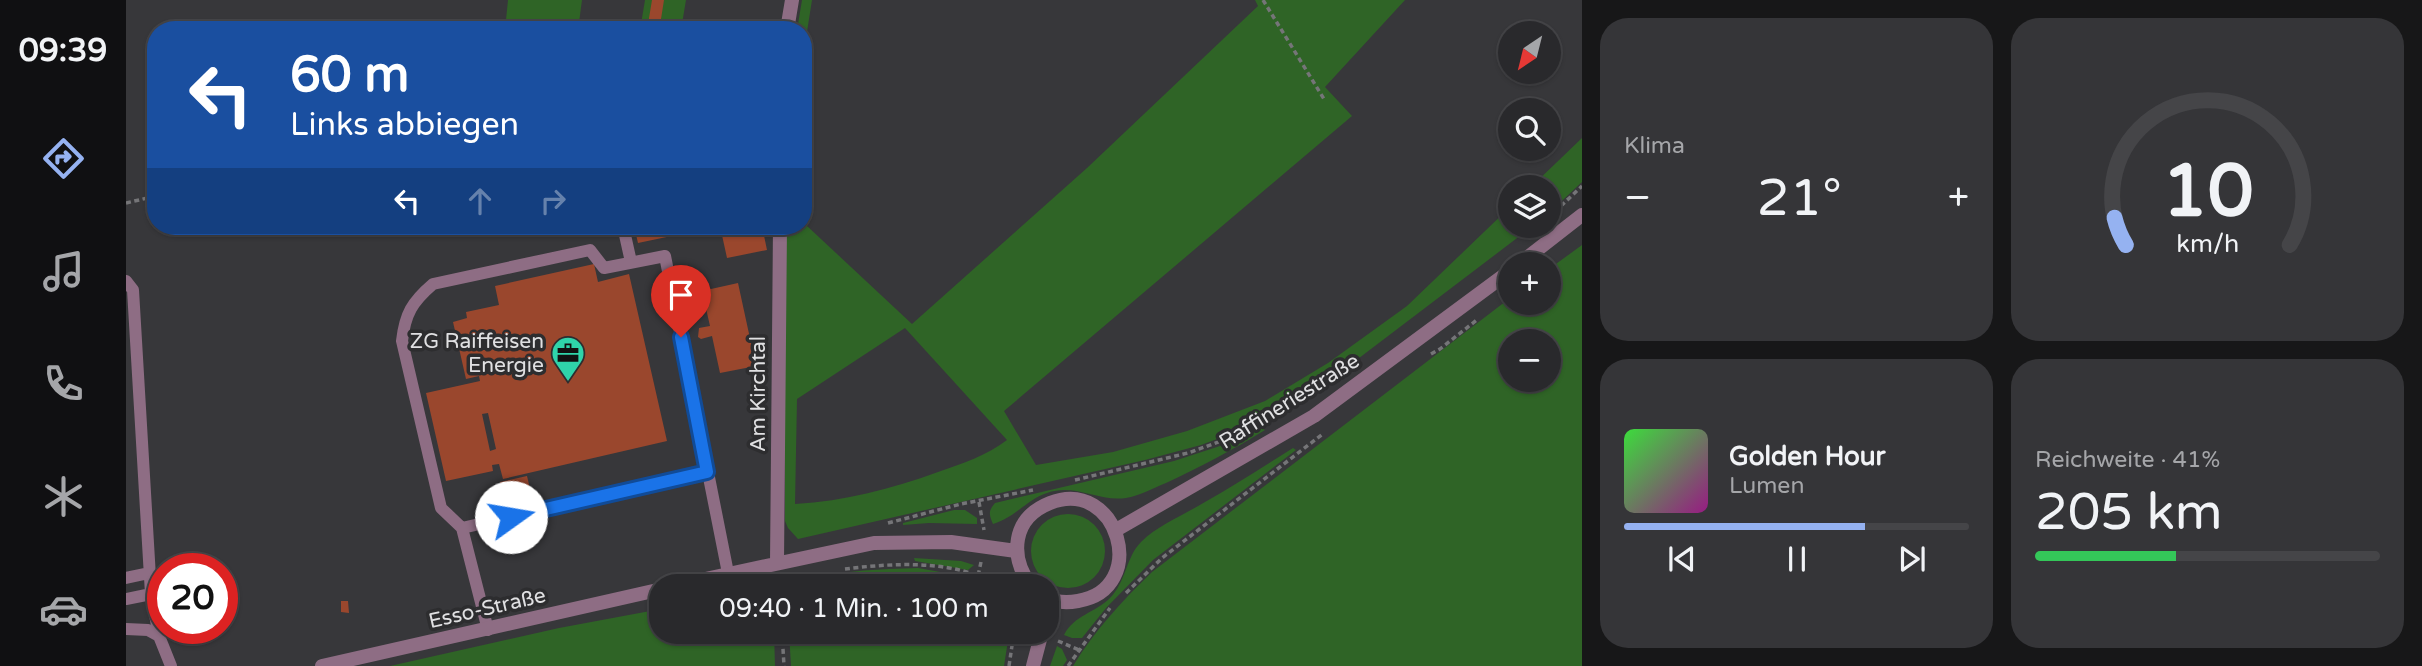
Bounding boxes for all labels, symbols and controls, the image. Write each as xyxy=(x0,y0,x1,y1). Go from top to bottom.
north arrow xyxy=(1498,21,1561,84)
map controls xyxy=(1498,21,1561,392)
text: 09:39 xyxy=(19,32,107,70)
text: 60 m xyxy=(290,46,409,105)
icon: left xyxy=(175,49,266,140)
button: search xyxy=(1498,98,1561,161)
text: Links abbiegen xyxy=(290,106,519,144)
text: Klima xyxy=(1624,132,1685,160)
icon: directions xyxy=(39,134,88,183)
text: 10 xyxy=(2162,149,2253,237)
text: 21° xyxy=(1757,167,1842,230)
button: layers xyxy=(1498,175,1561,238)
text: − xyxy=(1624,175,1651,221)
text: + xyxy=(1948,175,1969,221)
icon: left xyxy=(388,182,426,220)
icon: ahead xyxy=(461,182,499,220)
icon: right xyxy=(534,182,572,220)
text: km/h xyxy=(2176,229,2239,259)
icon: music xyxy=(39,247,88,296)
button: + xyxy=(1498,252,1561,315)
pin xyxy=(651,265,711,337)
icon: arrive xyxy=(662,276,700,314)
place label: ZG Raiffeisen Energie xyxy=(410,329,544,378)
button: − xyxy=(1498,329,1561,392)
office icon: ZG Raiffeisen Energie xyxy=(549,334,587,383)
street label: Am Kirchtal xyxy=(746,336,771,452)
street label: Raffineriestraße xyxy=(1215,348,1364,455)
icon: phone xyxy=(39,359,88,408)
text: Golden Hour xyxy=(1729,441,1886,472)
text: Reichweite · 41% xyxy=(2035,446,2220,474)
icon: climate xyxy=(39,472,88,521)
text: Lumen xyxy=(1729,472,1804,500)
position arrow xyxy=(474,480,548,554)
text: 205 km xyxy=(2035,481,2223,544)
icon: previous xyxy=(1663,540,1701,578)
icon: pause xyxy=(1778,540,1816,578)
icon: next xyxy=(1893,540,1931,578)
speed limit sign: 20 xyxy=(147,553,238,644)
street label: Esso-Straße xyxy=(426,583,548,634)
icon: car xyxy=(39,585,88,634)
text: 09:40 · 1 Min. · 100 m xyxy=(719,593,989,624)

